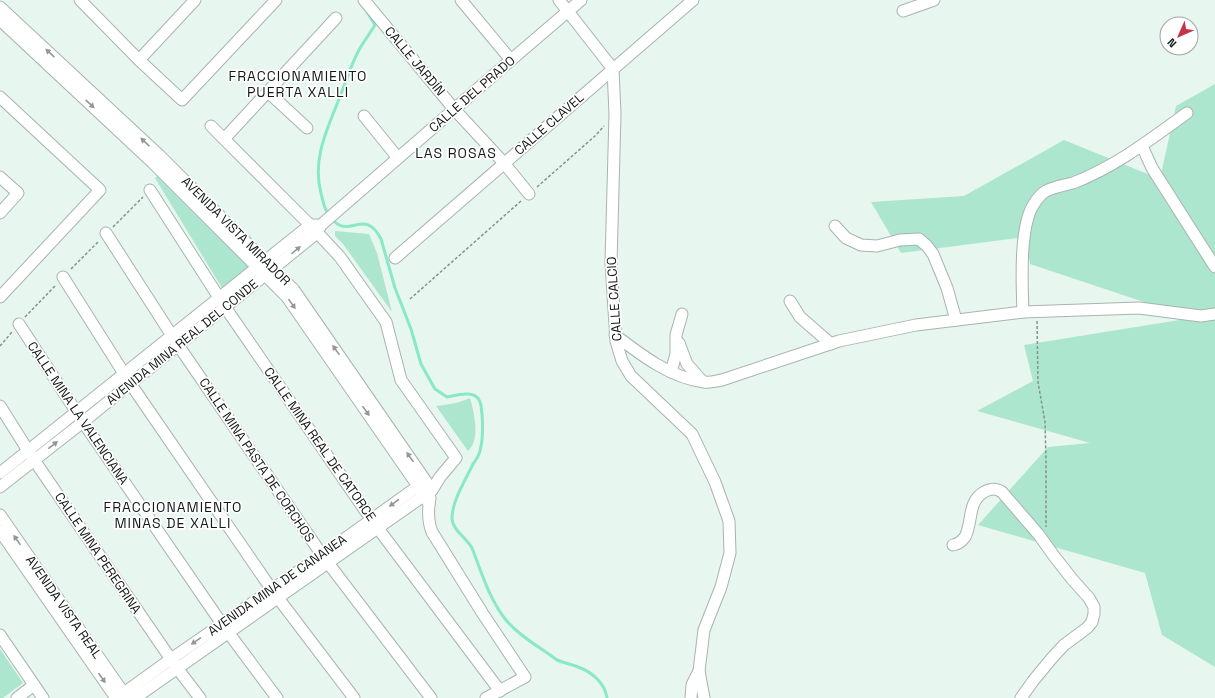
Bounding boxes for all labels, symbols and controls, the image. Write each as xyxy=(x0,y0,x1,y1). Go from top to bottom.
north arrow xyxy=(1159,16,1199,56)
street label: CALLE JARDÍN xyxy=(381,23,449,99)
text: N xyxy=(1164,36,1179,51)
one-way arrow xyxy=(45,48,55,58)
street label: CALLE DEL PRADO xyxy=(425,52,519,136)
district label: FRACCIONAMIENTO PUERTA XALLI xyxy=(229,67,367,101)
street label: CALLE CLAVEL xyxy=(511,89,587,159)
one-way arrow xyxy=(85,99,95,109)
one-way arrow xyxy=(140,137,150,147)
district label: LAS ROSAS xyxy=(415,144,497,162)
street label: AVENIDA VISTA MIRADOR xyxy=(178,173,294,289)
one-way arrow xyxy=(290,246,301,254)
street label: CALLE CALCIO xyxy=(603,256,625,342)
street label: AVENIDA MINA REAL DEL CONDE xyxy=(103,275,261,409)
one-way arrow xyxy=(288,298,296,309)
street label: CALLE MINA LA VALENCIANA xyxy=(24,338,132,488)
one-way arrow xyxy=(332,345,340,356)
street label: CALLE MINA REAL DE CATORCE xyxy=(260,364,380,524)
street label: CALLE MINA PASTA DE CORCHOS xyxy=(196,375,318,545)
one-way arrow xyxy=(362,405,370,416)
one-way arrow xyxy=(47,441,58,450)
one-way arrow xyxy=(406,452,414,463)
street label: CALLE MINA PEREGRINA xyxy=(51,489,145,617)
district label: FRACCIONAMIENTO MINAS DE XALLI xyxy=(104,498,242,532)
one-way arrow xyxy=(389,499,400,507)
street label: AVENIDA MINA DE CANANEA xyxy=(204,531,350,639)
one-way arrow xyxy=(13,535,21,545)
street label: AVENIDA VISTA REAL xyxy=(22,552,106,662)
one-way arrow xyxy=(190,638,202,645)
one-way arrow xyxy=(98,673,106,683)

